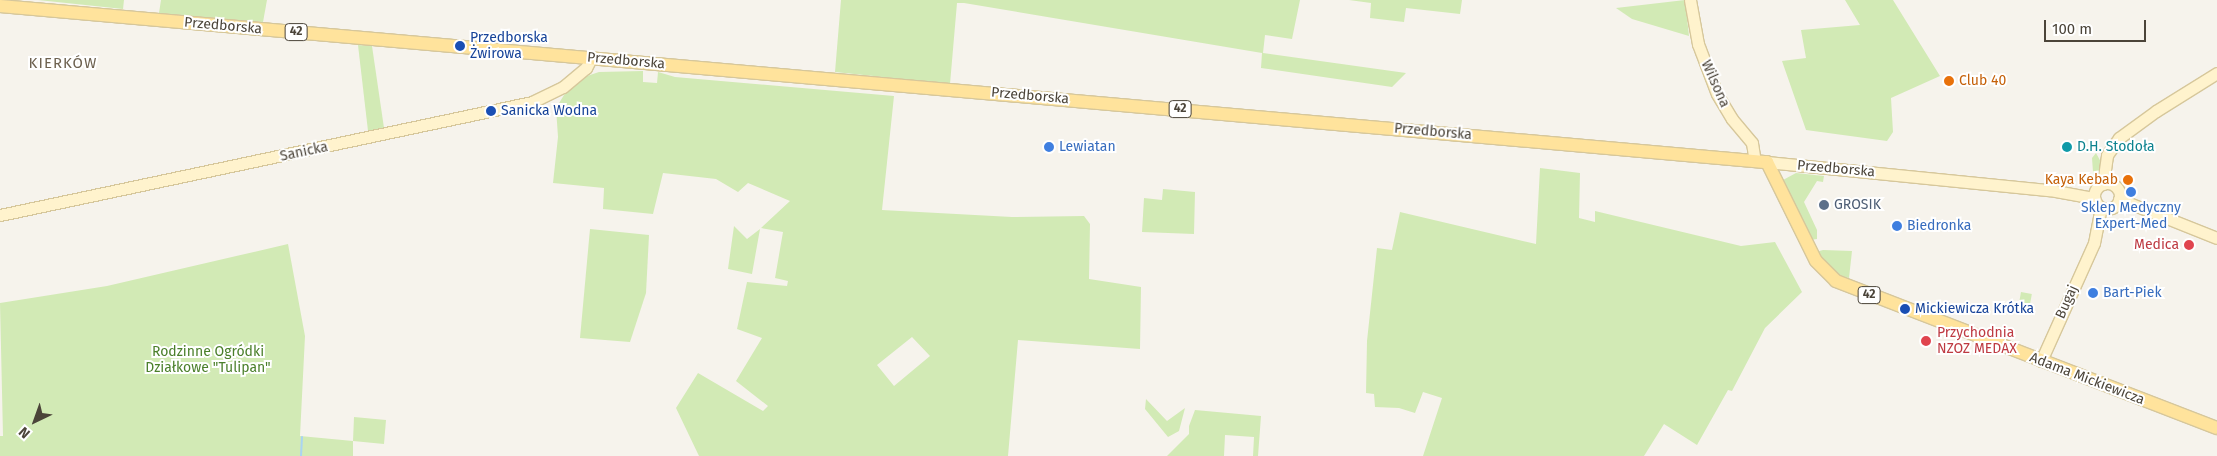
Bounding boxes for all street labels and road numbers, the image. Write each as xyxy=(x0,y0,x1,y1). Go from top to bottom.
street label: Przedborska xyxy=(183,14,263,38)
road number: 42 xyxy=(284,22,308,42)
street label: Przedborska xyxy=(586,49,666,73)
street label: Wilsona xyxy=(1697,58,1733,110)
street label: Przedborska xyxy=(990,84,1070,108)
road number: 42 xyxy=(1168,100,1192,118)
street label: Przedborska xyxy=(1393,120,1473,144)
street label: Sanicka xyxy=(278,139,330,165)
street label: Przedborska xyxy=(1796,157,1876,181)
street label: Bugaj xyxy=(2052,283,2082,321)
road number: 42 xyxy=(1856,286,1882,304)
street label: Adama Mickiewicza xyxy=(2027,349,2147,409)

